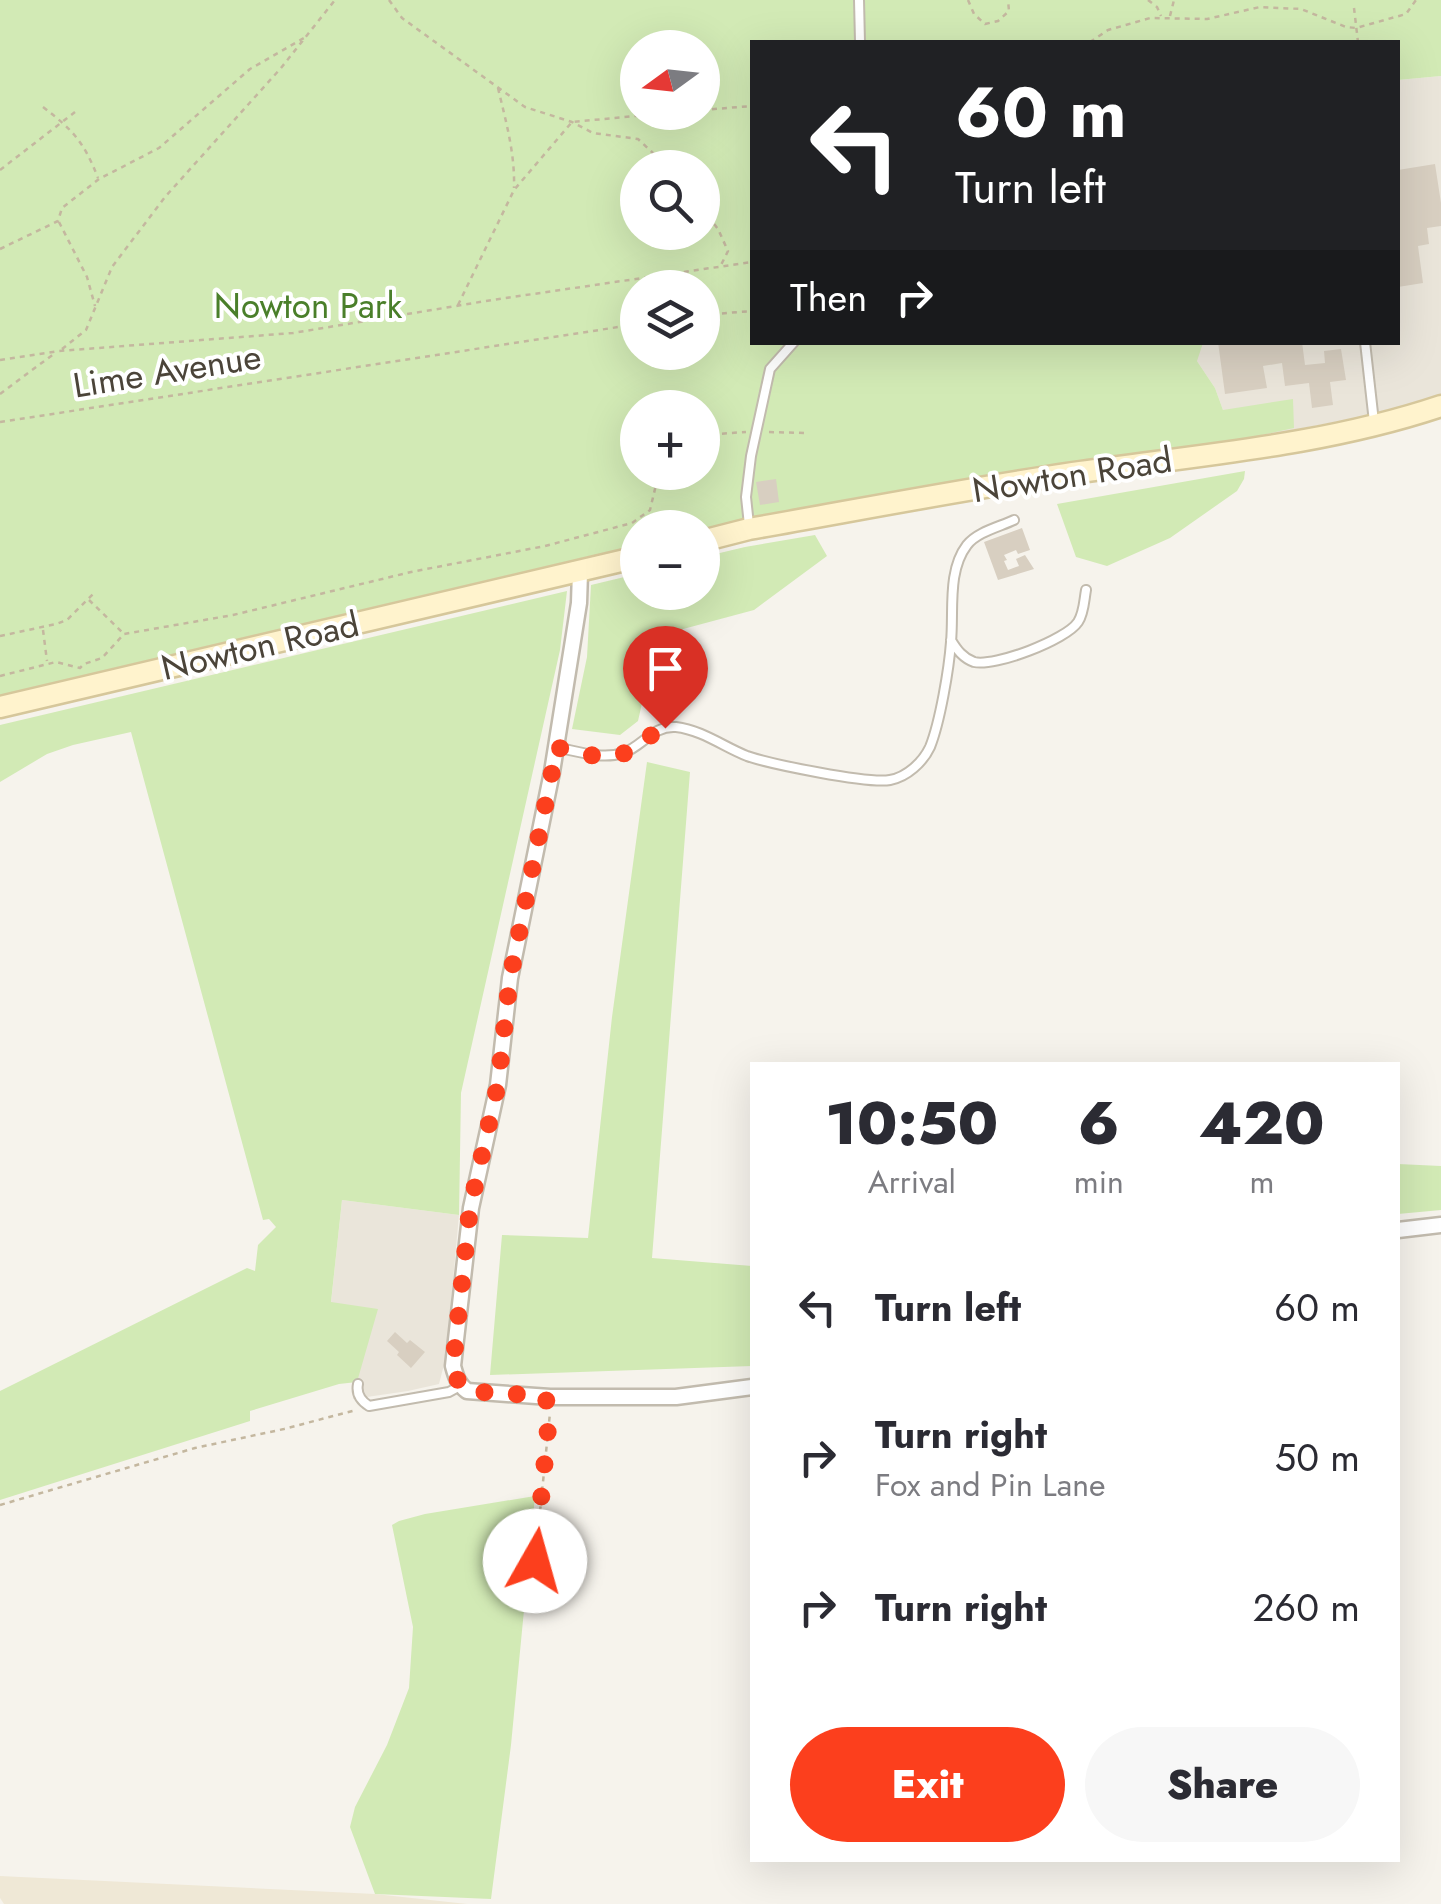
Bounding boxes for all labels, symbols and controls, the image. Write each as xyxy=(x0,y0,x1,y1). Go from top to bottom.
north arrow xyxy=(620,30,720,130)
map controls xyxy=(620,30,720,610)
text: 60 m xyxy=(955,62,1127,163)
icon: left xyxy=(790,80,920,210)
button: search xyxy=(620,150,720,250)
text: Turn left xyxy=(955,155,1106,220)
button: layers xyxy=(620,270,720,370)
text: Then xyxy=(790,270,867,325)
icon: right xyxy=(887,270,942,325)
park label: Nowton Park xyxy=(214,281,403,331)
street label: Lime Avenue xyxy=(69,331,265,411)
button: + xyxy=(620,390,720,490)
street label: Nowton Road xyxy=(969,435,1175,515)
button: − xyxy=(620,510,720,610)
street label: Nowton Road xyxy=(156,599,364,693)
pin xyxy=(623,626,708,729)
icon: arrive xyxy=(638,641,693,696)
text: 10:50 xyxy=(825,1080,998,1167)
text: 6 xyxy=(1078,1080,1120,1167)
text: 420 xyxy=(1199,1080,1325,1167)
text: Arrival xyxy=(868,1159,956,1205)
text: min xyxy=(1074,1159,1124,1205)
text: m xyxy=(1249,1159,1274,1205)
icon: left xyxy=(790,1280,845,1335)
text: Turn left xyxy=(875,1280,1021,1335)
text: 60 m xyxy=(1274,1280,1360,1335)
text: Turn right xyxy=(875,1407,1047,1462)
icon: right xyxy=(790,1430,845,1485)
text: 50 m xyxy=(1275,1430,1360,1485)
text: Fox and Pin Lane xyxy=(875,1462,1105,1508)
position arrow xyxy=(483,1509,587,1613)
icon: right xyxy=(790,1580,845,1635)
text: Turn right xyxy=(875,1580,1047,1635)
text: 260 m xyxy=(1253,1580,1360,1635)
button: Exit xyxy=(790,1727,1065,1842)
button: Share xyxy=(1085,1727,1360,1842)

